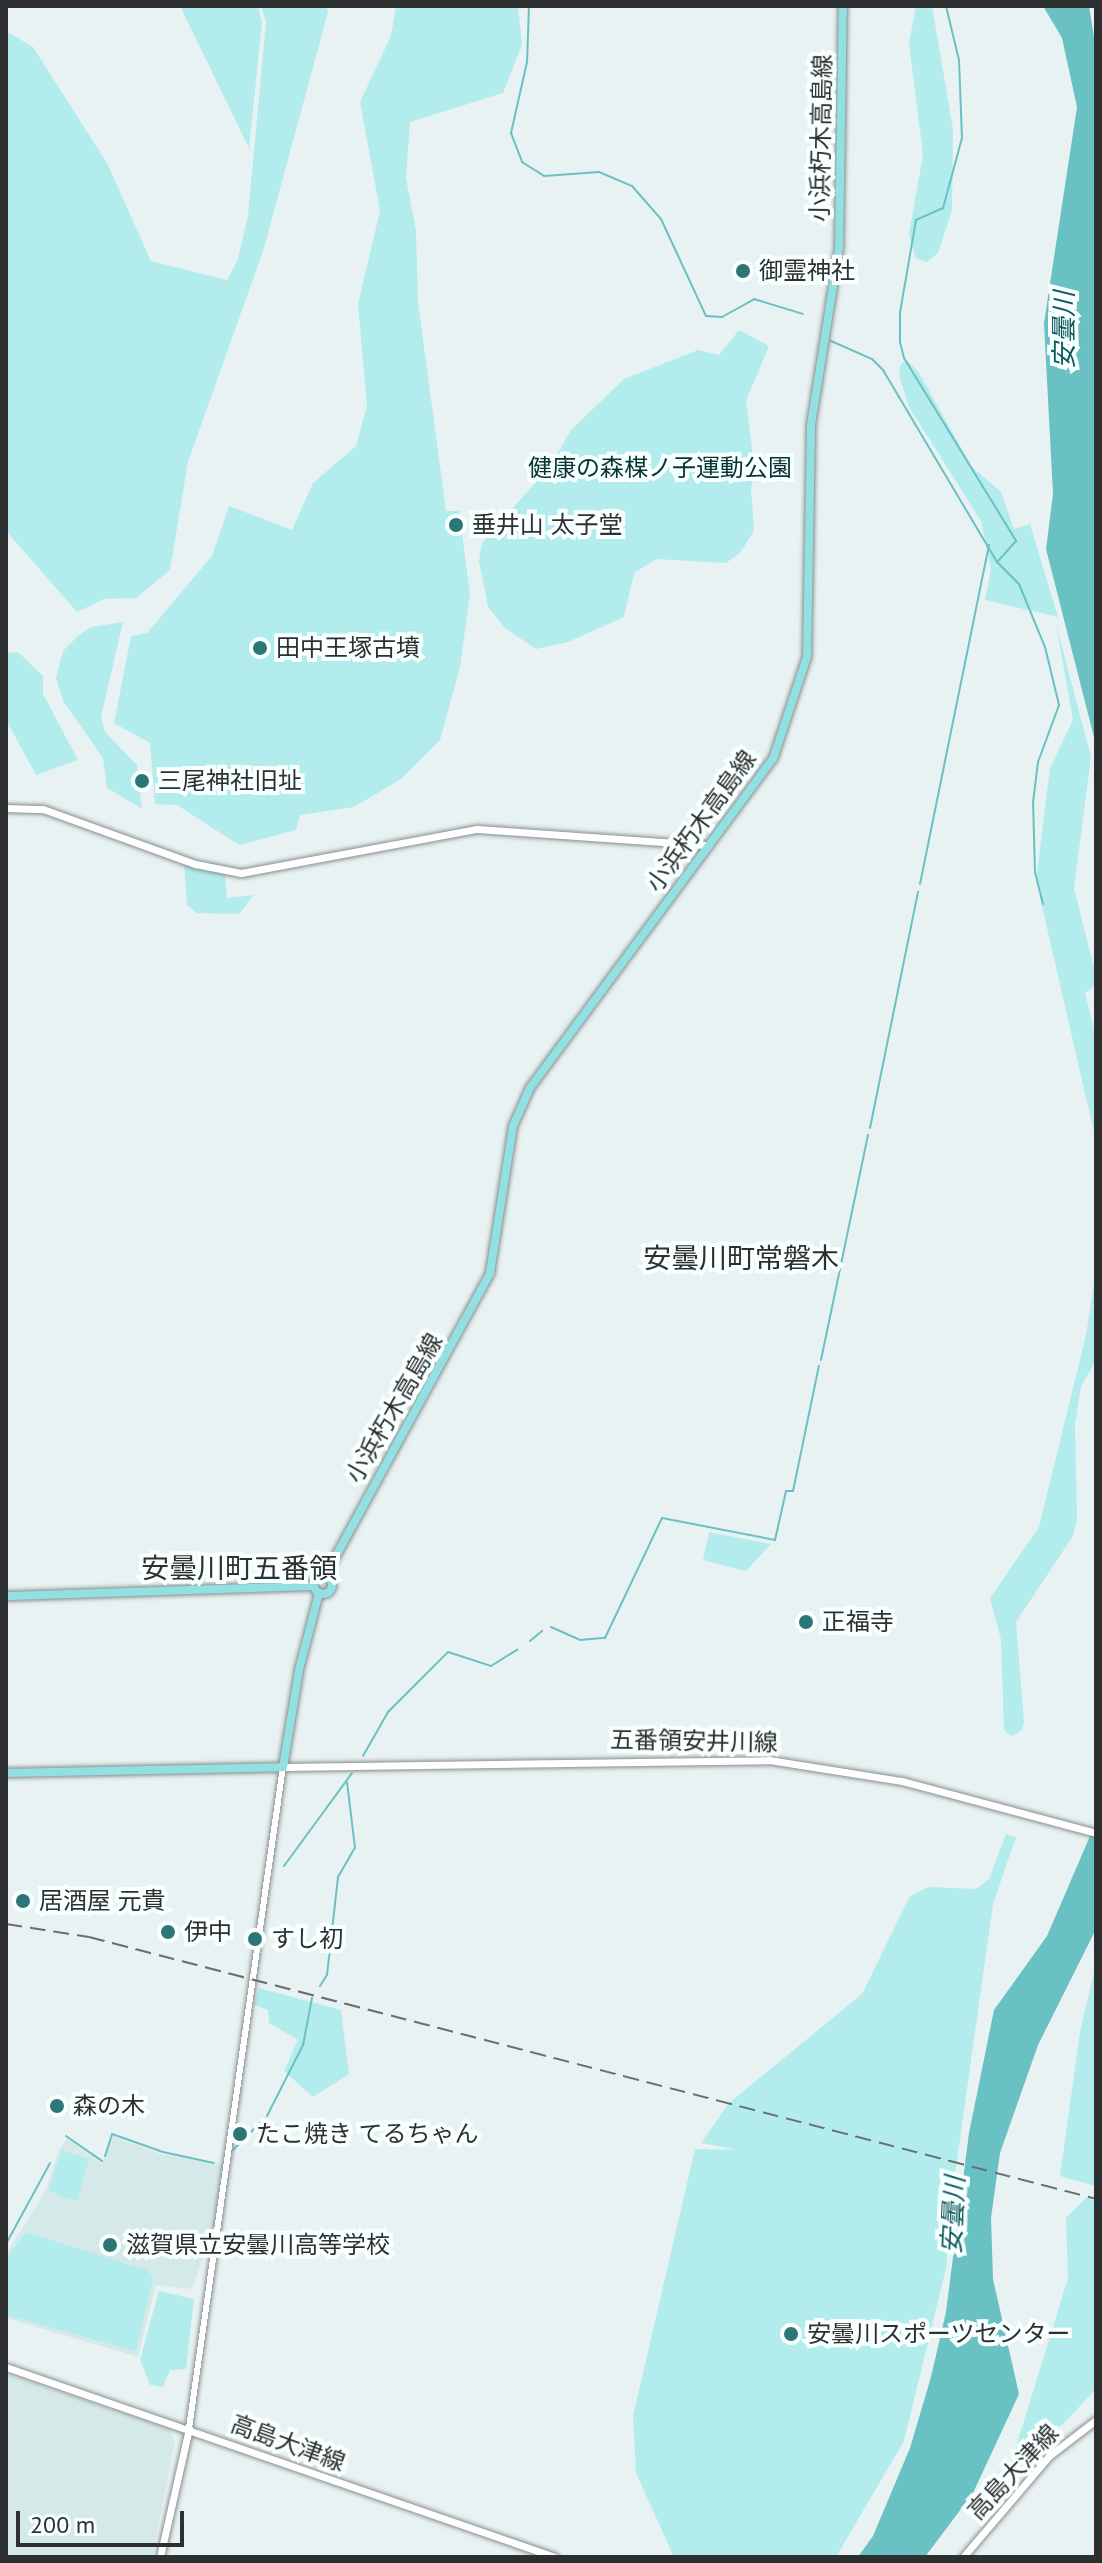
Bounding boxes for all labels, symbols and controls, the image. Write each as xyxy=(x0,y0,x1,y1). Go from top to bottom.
street label: 小浜朽木高島線 xyxy=(805,54,837,222)
place label: 御霊神社 xyxy=(759,257,855,285)
marker: 御霊神社 xyxy=(734,262,752,280)
water label: 安曇川 xyxy=(1048,291,1080,369)
park label: 健康の森楳ノ子運動公園 xyxy=(528,454,792,482)
place label: 垂井山 太子堂 xyxy=(472,511,622,539)
marker: 垂井山 太子堂 xyxy=(447,516,465,534)
place label: 田中王塚古墳 xyxy=(276,634,420,662)
marker: 田中王塚古墳 xyxy=(251,639,269,657)
street label: 小浜朽木高島線 xyxy=(640,745,762,897)
place label: 三尾神社旧址 xyxy=(158,767,302,795)
marker: 三尾神社旧址 xyxy=(133,772,151,790)
district label: 安曇川町常磐木 xyxy=(643,1241,839,1275)
street label: 小浜朽木高島線 xyxy=(340,1328,448,1488)
district label: 安曇川町五番領 xyxy=(141,1551,337,1585)
place label: 正福寺 xyxy=(822,1608,894,1636)
marker: 正福寺 xyxy=(797,1613,815,1631)
street label: 五番領安井川線 xyxy=(610,1725,778,1757)
place label: 居酒屋 元貴 xyxy=(39,1887,165,1915)
marker: 居酒屋 元貴 xyxy=(14,1892,32,1910)
place label: 伊中 xyxy=(184,1918,232,1946)
marker: 伊中 xyxy=(159,1923,177,1941)
place label: すし初 xyxy=(271,1925,343,1953)
marker: すし初 xyxy=(246,1930,264,1948)
place label: 森の木 xyxy=(73,2092,145,2120)
marker: 森の木 xyxy=(48,2097,66,2115)
place label: たこ焼き てるちゃん xyxy=(256,2120,478,2148)
marker: たこ焼き てるちゃん xyxy=(231,2125,249,2143)
water label: 安曇川 xyxy=(935,2175,971,2255)
place label: 滋賀県立安曇川高等学校 xyxy=(126,2231,390,2259)
marker: 滋賀県立安曇川高等学校 xyxy=(101,2236,119,2254)
place label: 安曇川スポーツセンター xyxy=(807,2320,1071,2348)
marker: 安曇川スポーツセンター xyxy=(782,2325,800,2343)
street label: 高島大津線 xyxy=(227,2409,349,2477)
street label: 高島大津線 xyxy=(962,2418,1064,2526)
scale bar xyxy=(20,2495,188,2545)
text: 200 m xyxy=(30,2509,95,2540)

